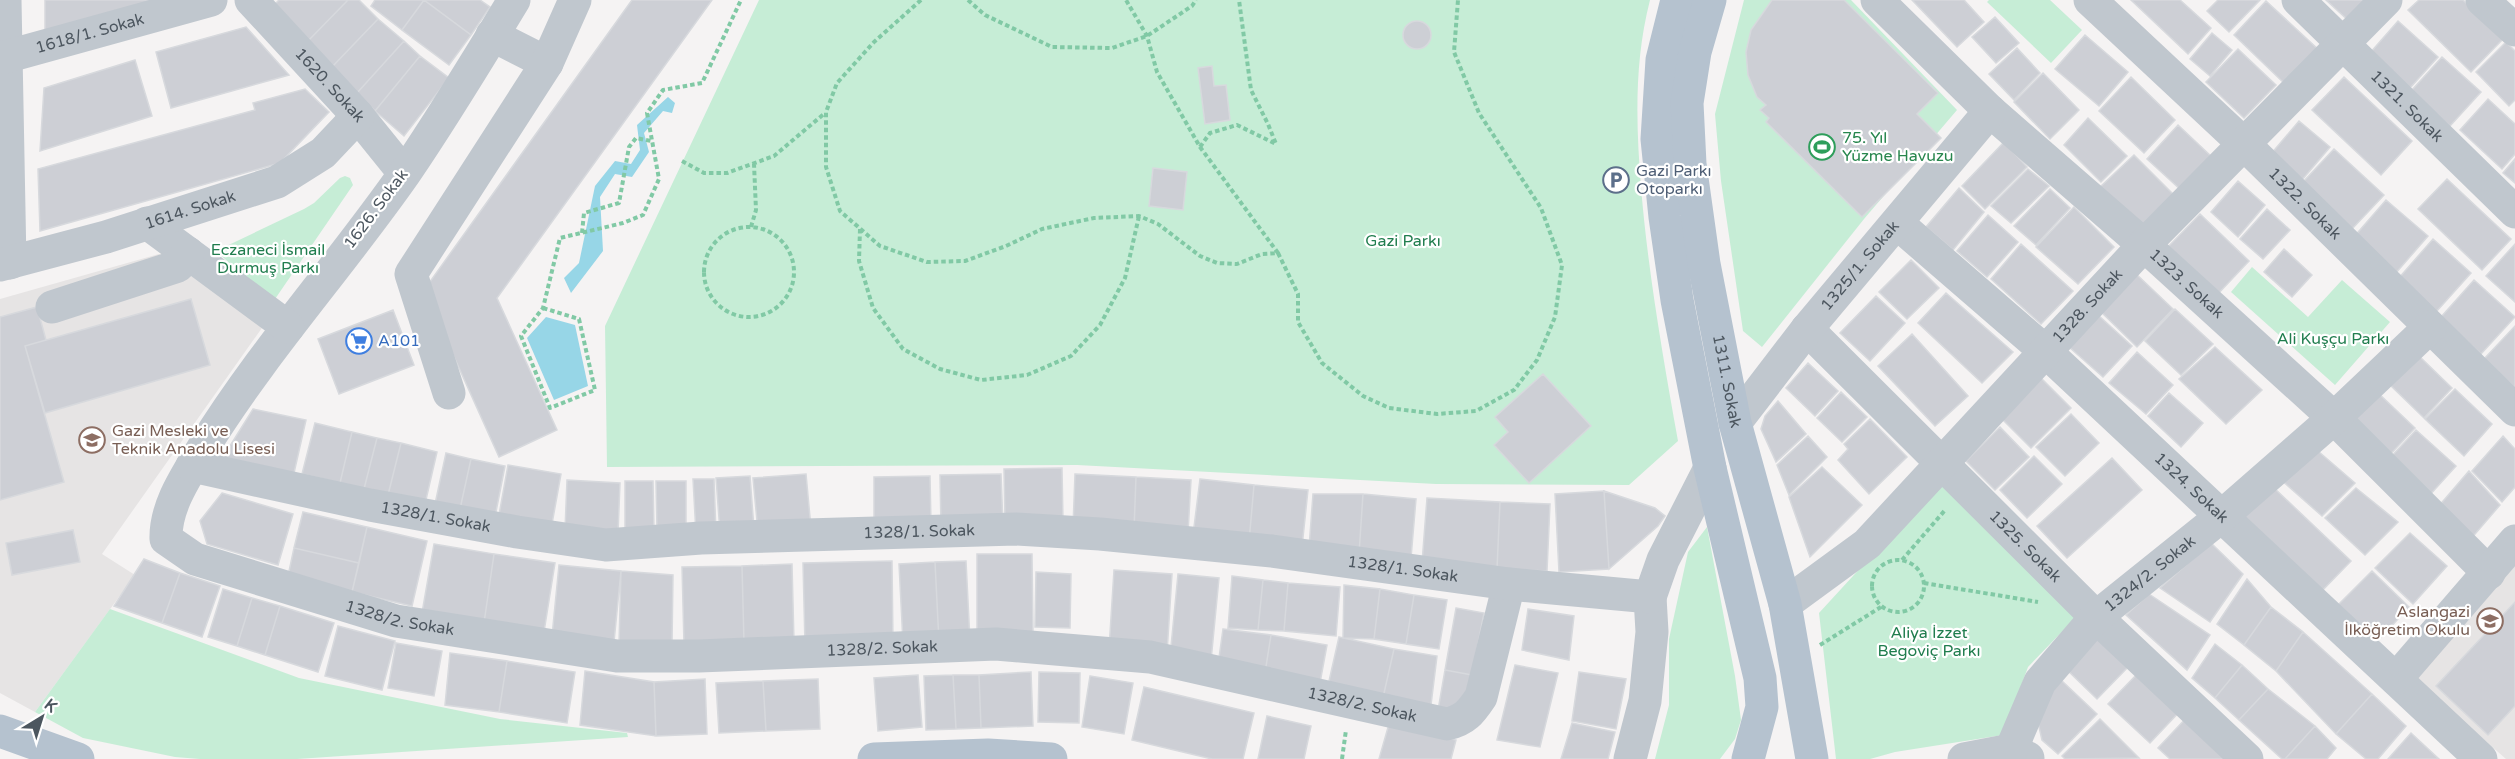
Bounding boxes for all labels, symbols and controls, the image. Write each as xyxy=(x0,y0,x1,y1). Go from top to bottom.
street label: 1618/1. Sokak xyxy=(33,9,147,58)
street label: 1620. Sokak xyxy=(290,44,369,127)
street label: 1321. Sokak xyxy=(2366,66,2448,147)
place label: 75. Yıl Yüzme Havuzu xyxy=(1842,128,1954,166)
sports icon: 75. Yıl Yüzme Havuzu xyxy=(1807,132,1837,162)
place label: Gazi Parkı Otoparkı xyxy=(1636,161,1711,199)
street label: 1322. Sokak xyxy=(2264,163,2346,244)
street label: 1626. Sokak xyxy=(340,165,413,253)
parking icon: Gazi Parkı Otoparkı xyxy=(1601,165,1631,195)
street label: 1614. Sokak xyxy=(142,186,238,234)
street label: 1325/1. Sokak xyxy=(1817,216,1904,315)
park label: Gazi Parkı xyxy=(1365,231,1441,251)
park label: Eczaneci İsmail Durmuş Parkı xyxy=(211,240,325,278)
street label: 1323. Sokak xyxy=(2145,244,2228,323)
street label: 1328. Sokak xyxy=(2048,264,2127,347)
supermarket icon: A101 xyxy=(344,326,374,356)
park label: Ali Kuşçu Parkı xyxy=(2277,329,2389,349)
place label: A101 xyxy=(378,331,420,351)
street label: 1311. Sokak xyxy=(1708,333,1746,430)
place label: Gazi Mesleki ve Teknik Anadolu Lisesi xyxy=(112,421,275,459)
school or university icon: Gazi Mesleki ve Teknik Anadolu Lisesi xyxy=(77,425,107,455)
street label: 1324. Sokak xyxy=(2150,448,2233,528)
street label: 1328/1. Sokak xyxy=(379,497,493,537)
street label: 1325. Sokak xyxy=(1985,506,2066,587)
street label: 1328/1. Sokak xyxy=(863,520,975,543)
street label: 1324/2. Sokak xyxy=(2100,531,2200,617)
street label: 1328/1. Sokak xyxy=(1346,552,1460,587)
street label: 1328/2. Sokak xyxy=(343,596,456,640)
place label: Aslangazi İlköğretim Okulu xyxy=(2344,602,2470,640)
school or university icon: Aslangazi İlköğretim Okulu xyxy=(2475,606,2505,636)
park label: Aliya İzzet Begoviç Parkı xyxy=(1877,623,1981,661)
street label: 1328/2. Sokak xyxy=(826,636,939,661)
street label: 1328/2. Sokak xyxy=(1305,683,1419,727)
north arrow xyxy=(12,687,72,747)
text: K xyxy=(40,695,61,717)

